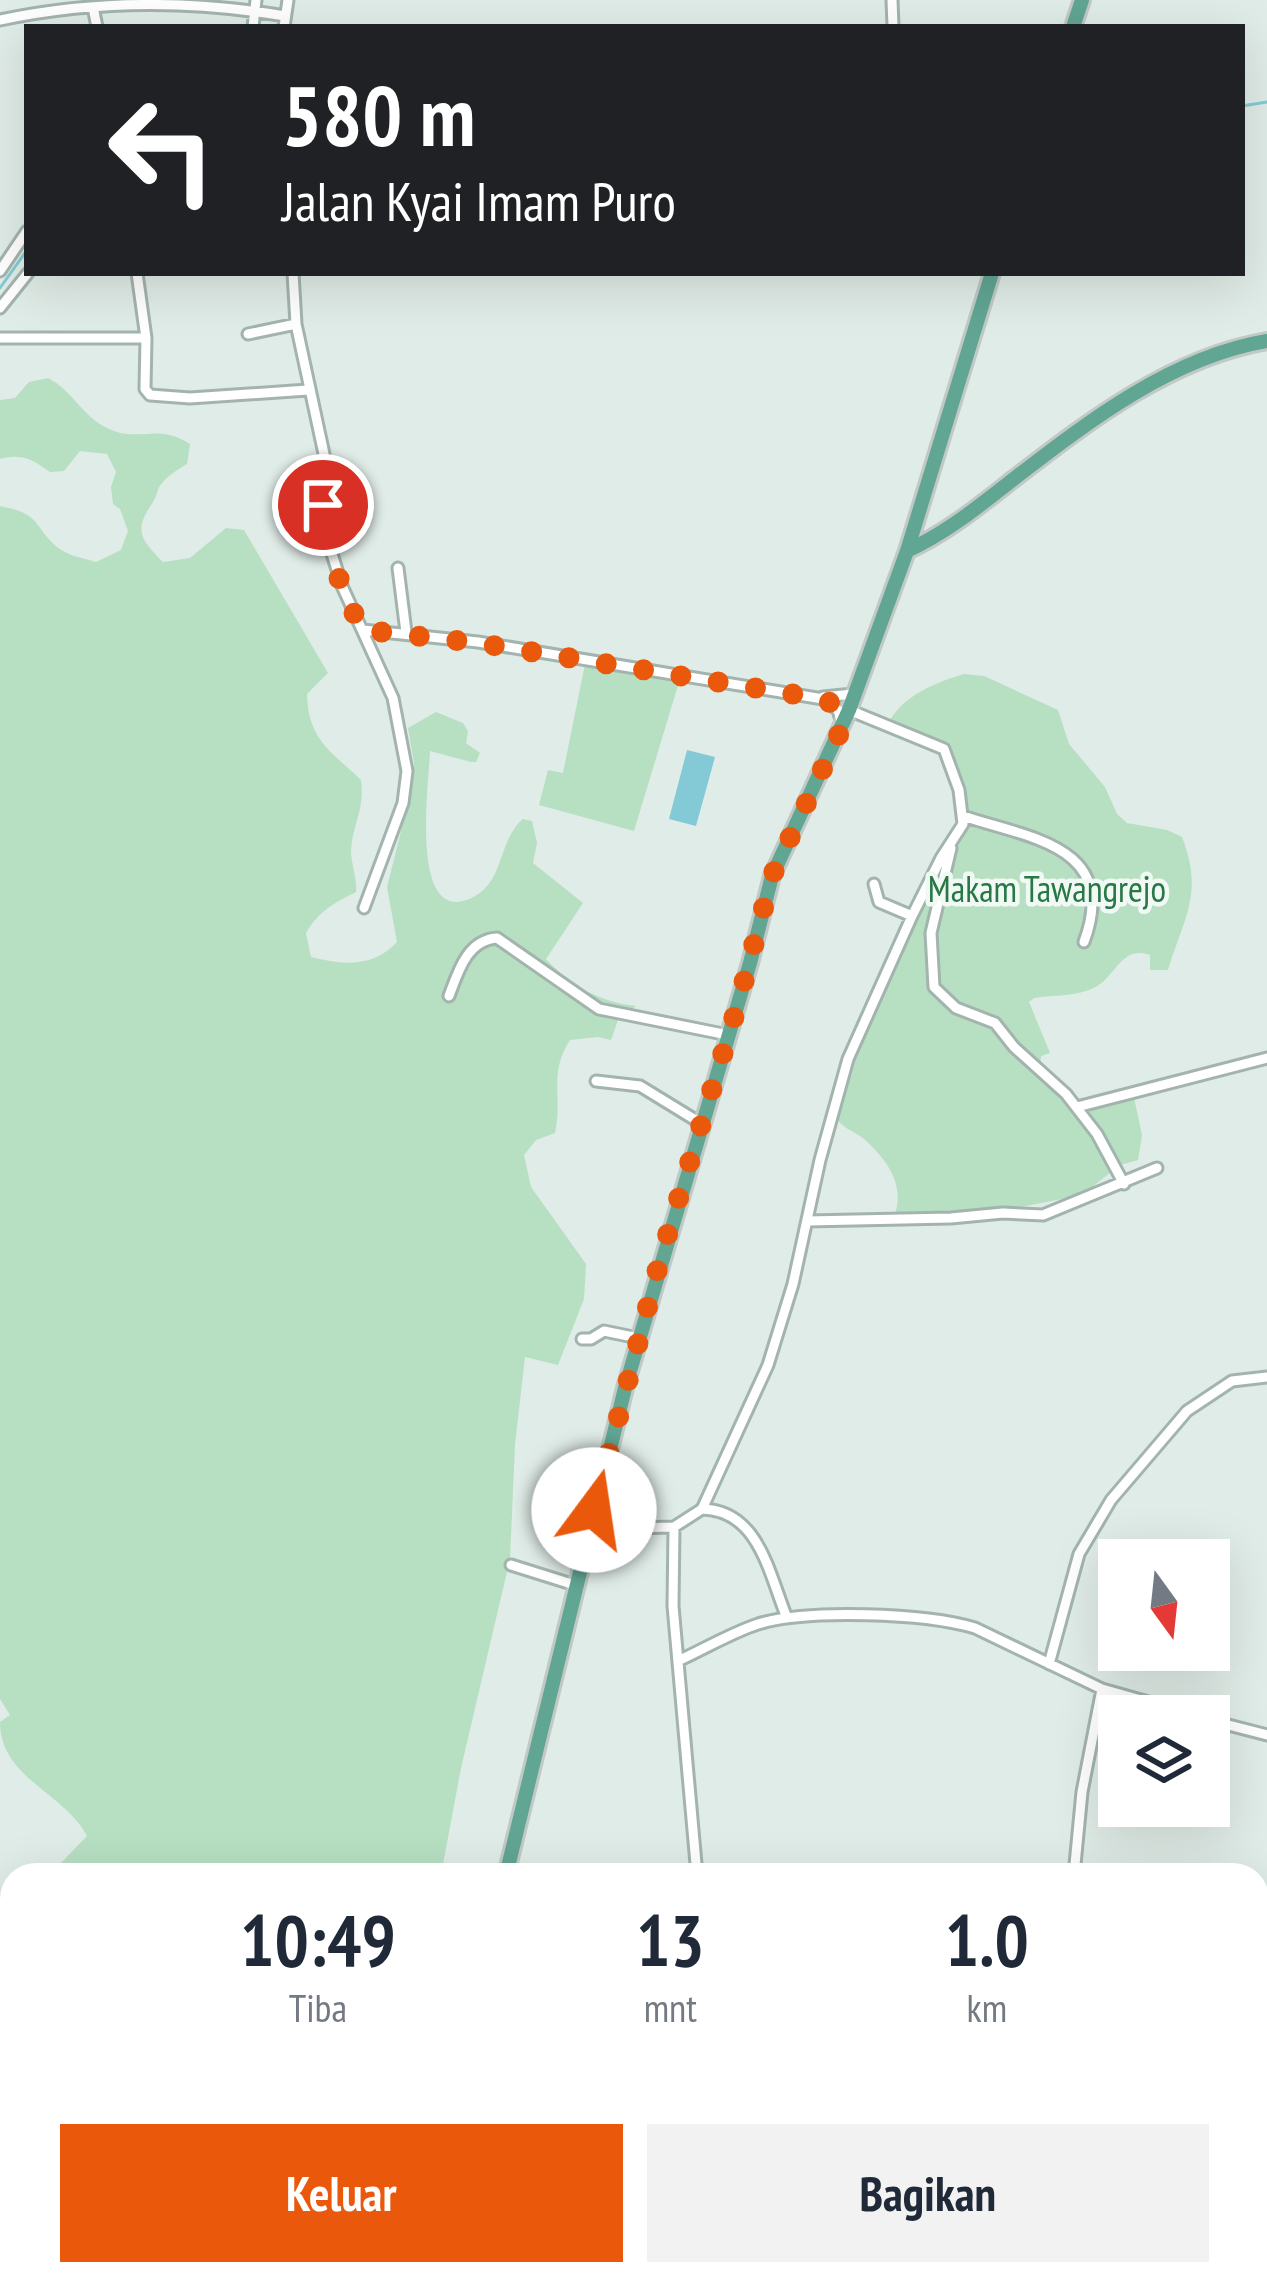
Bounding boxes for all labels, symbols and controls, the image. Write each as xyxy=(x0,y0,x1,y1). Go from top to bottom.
text: 580 m xyxy=(282,60,475,169)
icon: left xyxy=(84,72,240,228)
text: Jalan Kyai Imam Puro xyxy=(282,166,676,236)
pin xyxy=(272,454,374,556)
icon: arrive xyxy=(290,472,356,538)
park label: Makam Tawangrejo xyxy=(928,865,1166,912)
position arrow xyxy=(531,1447,657,1573)
north arrow xyxy=(1098,1539,1230,1671)
map controls xyxy=(1098,1539,1230,1827)
button: layers xyxy=(1098,1695,1230,1827)
text: 10:49 xyxy=(240,1893,396,1986)
text: 13 xyxy=(636,1893,705,1986)
text: 1.0 xyxy=(945,1893,1029,1986)
text: Tiba xyxy=(289,1982,347,2033)
text: mnt xyxy=(644,1982,697,2033)
text: km xyxy=(967,1982,1007,2033)
button: Keluar xyxy=(60,2124,623,2262)
button: Bagikan xyxy=(647,2124,1209,2262)

